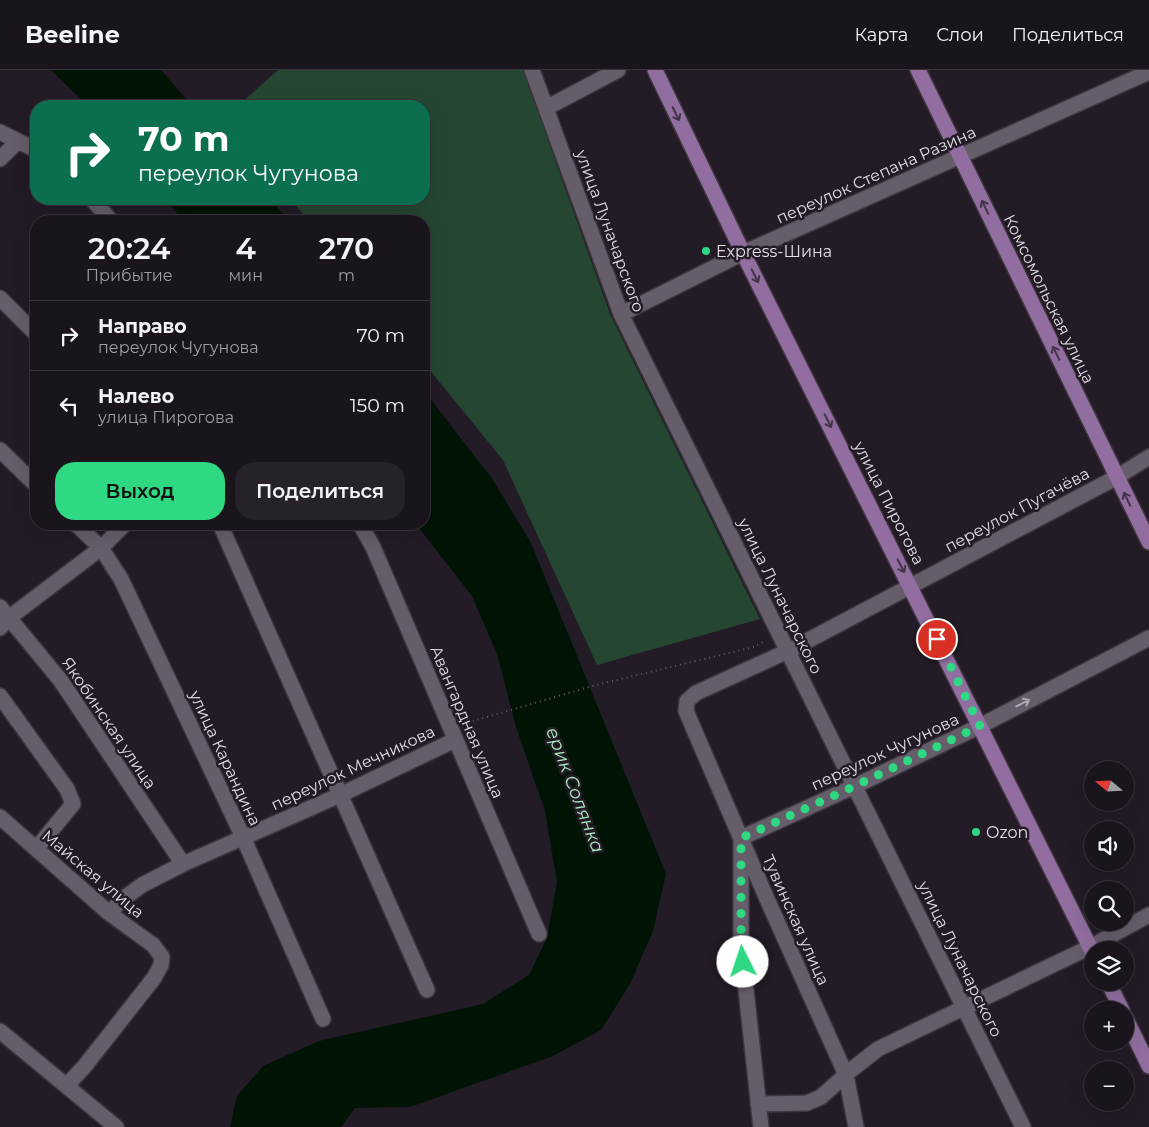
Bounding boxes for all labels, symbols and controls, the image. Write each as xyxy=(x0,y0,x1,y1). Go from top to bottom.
text: Beeline xyxy=(25,20,120,49)
text: Карта xyxy=(854,24,908,46)
text: Слои xyxy=(936,24,984,46)
text: Поделиться xyxy=(1012,24,1124,46)
one-way arrow xyxy=(672,106,681,121)
text: 70 m xyxy=(138,117,229,160)
icon: right xyxy=(55,120,120,185)
street label: переулок Степана Разина xyxy=(773,122,979,228)
street label: улица Луначарского xyxy=(571,146,648,315)
text: переулок Чугунова xyxy=(138,160,359,187)
one-way arrow xyxy=(979,200,989,215)
street label: Комсомольская улица xyxy=(1000,211,1098,387)
text: 20:24 xyxy=(88,230,170,267)
text: 4 xyxy=(236,230,256,267)
text: 270 xyxy=(319,230,374,267)
place label: Express-Шина xyxy=(716,242,832,261)
marker: Express-Шина xyxy=(700,245,712,257)
text: Прибытие xyxy=(86,266,173,285)
text: мин xyxy=(228,266,263,285)
text: m xyxy=(338,266,355,285)
one-way arrow xyxy=(751,268,760,283)
text: Направо xyxy=(98,315,187,338)
icon: right xyxy=(55,322,83,350)
text: 70 m xyxy=(356,324,405,347)
text: переулок Чугунова xyxy=(98,338,259,357)
one-way arrow xyxy=(1051,345,1061,360)
text: Налево xyxy=(98,385,174,408)
icon: left xyxy=(55,392,83,420)
text: 150 m xyxy=(350,394,405,417)
text: улица Пирогова xyxy=(98,408,234,427)
one-way arrow xyxy=(824,413,833,428)
street label: улица Пирогова xyxy=(849,437,928,568)
button: Выход xyxy=(55,462,225,520)
button: Поделиться xyxy=(235,462,405,520)
street label: переулок Пугачёва xyxy=(941,464,1093,556)
one-way arrow xyxy=(1122,491,1132,506)
street label: улица Луначарского xyxy=(733,514,826,677)
one-way arrow xyxy=(897,558,906,573)
pin xyxy=(916,618,958,660)
icon: arrive xyxy=(923,625,951,653)
street label: Авангардная улица xyxy=(426,643,508,801)
street label: Якобинская улица xyxy=(58,654,160,792)
street label: улица Карандина xyxy=(185,686,265,829)
one-way arrow xyxy=(1016,698,1031,708)
street label: переулок Чугунова xyxy=(808,709,962,795)
street label: переулок Мечникова xyxy=(268,722,438,814)
water label: ерик Солянка xyxy=(541,724,609,856)
north arrow xyxy=(1084,761,1134,811)
map controls xyxy=(1084,761,1134,1111)
button: sound xyxy=(1084,821,1134,871)
place label: Ozon xyxy=(986,823,1028,842)
street label: Майская улица xyxy=(38,826,148,922)
marker: Ozon xyxy=(970,826,982,838)
street label: Тувинская улица xyxy=(759,852,833,988)
street label: улица Луначарского xyxy=(913,877,1006,1040)
button: search xyxy=(1084,881,1134,931)
position arrow xyxy=(716,935,768,987)
button: layers xyxy=(1084,941,1134,991)
button: + xyxy=(1084,1001,1134,1051)
button: − xyxy=(1084,1061,1134,1111)

